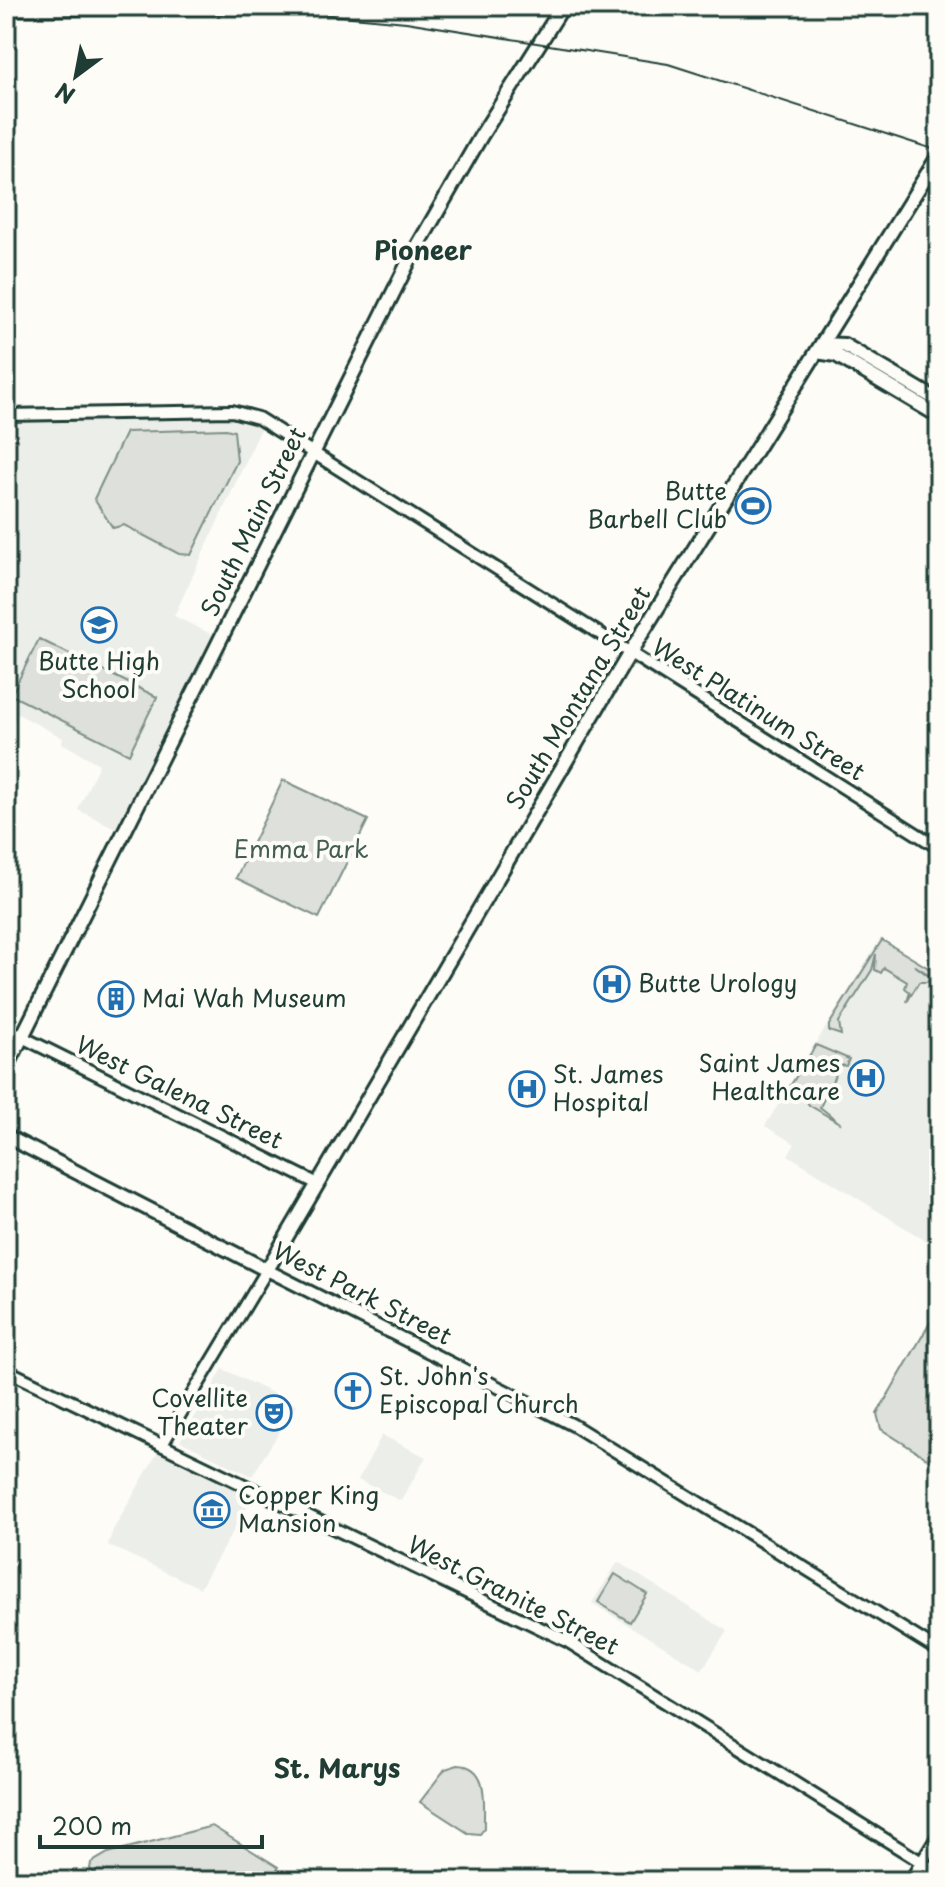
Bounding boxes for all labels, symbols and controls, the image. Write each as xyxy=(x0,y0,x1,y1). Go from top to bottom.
north arrow xyxy=(36,36,116,116)
text: N xyxy=(48,76,81,113)
district label: Pioneer xyxy=(374,230,473,269)
street label: South Main Street xyxy=(191,420,314,622)
place label: Butte Barbell Club xyxy=(587,472,727,536)
sports icon: Butte Barbell Club xyxy=(734,487,772,525)
street label: South Montana Street xyxy=(496,578,659,816)
school or university icon: Butte High School xyxy=(80,606,118,644)
street label: West Platinum Street xyxy=(645,628,873,789)
place label: Butte High School xyxy=(38,642,160,706)
park label: Emma Park xyxy=(233,830,369,866)
place label: Butte Urology xyxy=(638,964,797,1000)
hospital icon: Butte Urology xyxy=(593,965,631,1003)
place label: Mai Wah Museum xyxy=(142,979,347,1015)
building icon: Mai Wah Museum xyxy=(97,980,135,1018)
street label: West Galena Street xyxy=(70,1025,290,1157)
place label: Saint James Healthcare xyxy=(698,1044,840,1108)
place label: St. James Hospital xyxy=(553,1055,663,1119)
hospital icon: Saint James Healthcare xyxy=(847,1059,885,1097)
hospital icon: St. James Hospital xyxy=(508,1070,546,1108)
street label: West Park Street xyxy=(267,1232,459,1353)
place label: St. John's Episcopal Church xyxy=(379,1357,579,1421)
church icon: St. John's Episcopal Church xyxy=(334,1372,372,1410)
place label: Covellite Theater xyxy=(151,1379,249,1443)
theatre icon: Covellite Theater xyxy=(255,1394,293,1432)
place label: Copper King Mansion xyxy=(238,1476,379,1540)
museum icon: Copper King Mansion xyxy=(193,1491,231,1529)
street label: West Granite Street xyxy=(402,1525,626,1663)
district label: St. Marys xyxy=(274,1748,400,1787)
scale bar xyxy=(40,1799,262,1849)
text: 200 m xyxy=(52,1807,132,1843)

